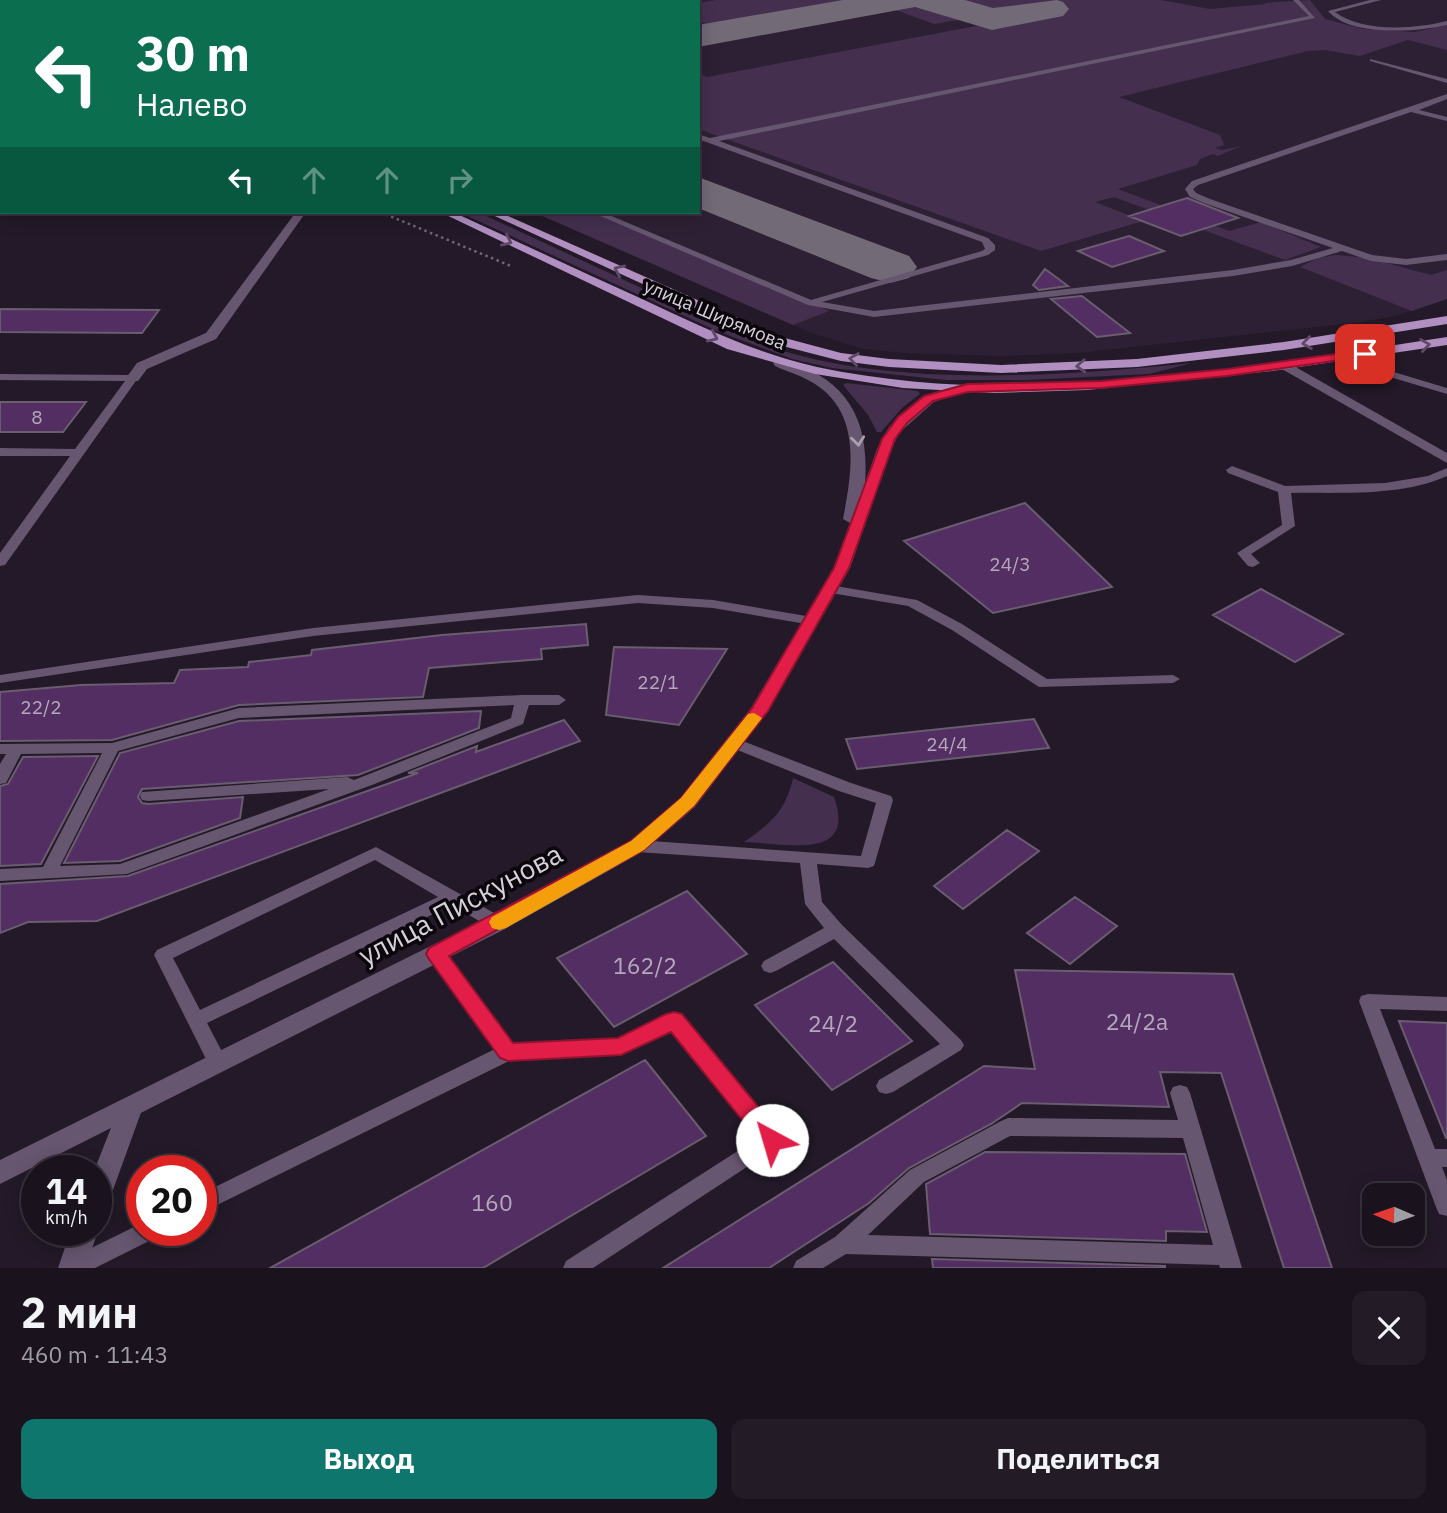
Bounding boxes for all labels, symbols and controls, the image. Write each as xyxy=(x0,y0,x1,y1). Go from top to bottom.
text: 30 m xyxy=(136,21,250,84)
icon: left xyxy=(21,28,112,119)
text: Налево xyxy=(136,83,247,125)
icon: left xyxy=(222,161,260,199)
icon: ahead xyxy=(295,161,333,199)
icon: ahead xyxy=(368,161,406,199)
icon: right xyxy=(441,161,479,199)
one-way arrow xyxy=(500,232,512,246)
one-way arrow xyxy=(614,264,626,278)
street label: улица Ширямова xyxy=(640,273,790,355)
pin xyxy=(1335,324,1395,384)
one-way arrow xyxy=(705,329,718,343)
one-way arrow xyxy=(1301,335,1313,350)
icon: arrive xyxy=(1346,335,1384,373)
one-way arrow xyxy=(1419,338,1431,353)
one-way arrow xyxy=(848,351,860,366)
one-way arrow xyxy=(1075,359,1086,374)
house number: 8 xyxy=(31,405,43,429)
one-way arrow xyxy=(850,435,865,447)
house number: 24/3 xyxy=(989,552,1031,576)
house number: 22/1 xyxy=(637,670,679,694)
house number: 22/2 xyxy=(20,695,62,719)
house number: 24/4 xyxy=(926,732,968,756)
street label: улица Пискунова xyxy=(352,835,569,973)
house number: 162/2 xyxy=(613,950,677,980)
house number: 24/2а xyxy=(1106,1006,1168,1036)
house number: 24/2 xyxy=(808,1008,858,1038)
position arrow xyxy=(735,1103,809,1177)
speed limit sign: 20 xyxy=(126,1155,217,1246)
text: 14 xyxy=(45,1168,88,1214)
north arrow xyxy=(1362,1183,1424,1246)
map controls xyxy=(1362,1183,1425,1246)
house number: 160 xyxy=(471,1187,513,1217)
text: km/h xyxy=(45,1206,88,1229)
text: 2 мин xyxy=(21,1285,138,1340)
button: close xyxy=(1352,1291,1426,1365)
text: 460 m · 11:43 xyxy=(21,1339,168,1369)
button: Выход xyxy=(21,1419,717,1499)
button: Поделиться xyxy=(731,1419,1426,1499)

